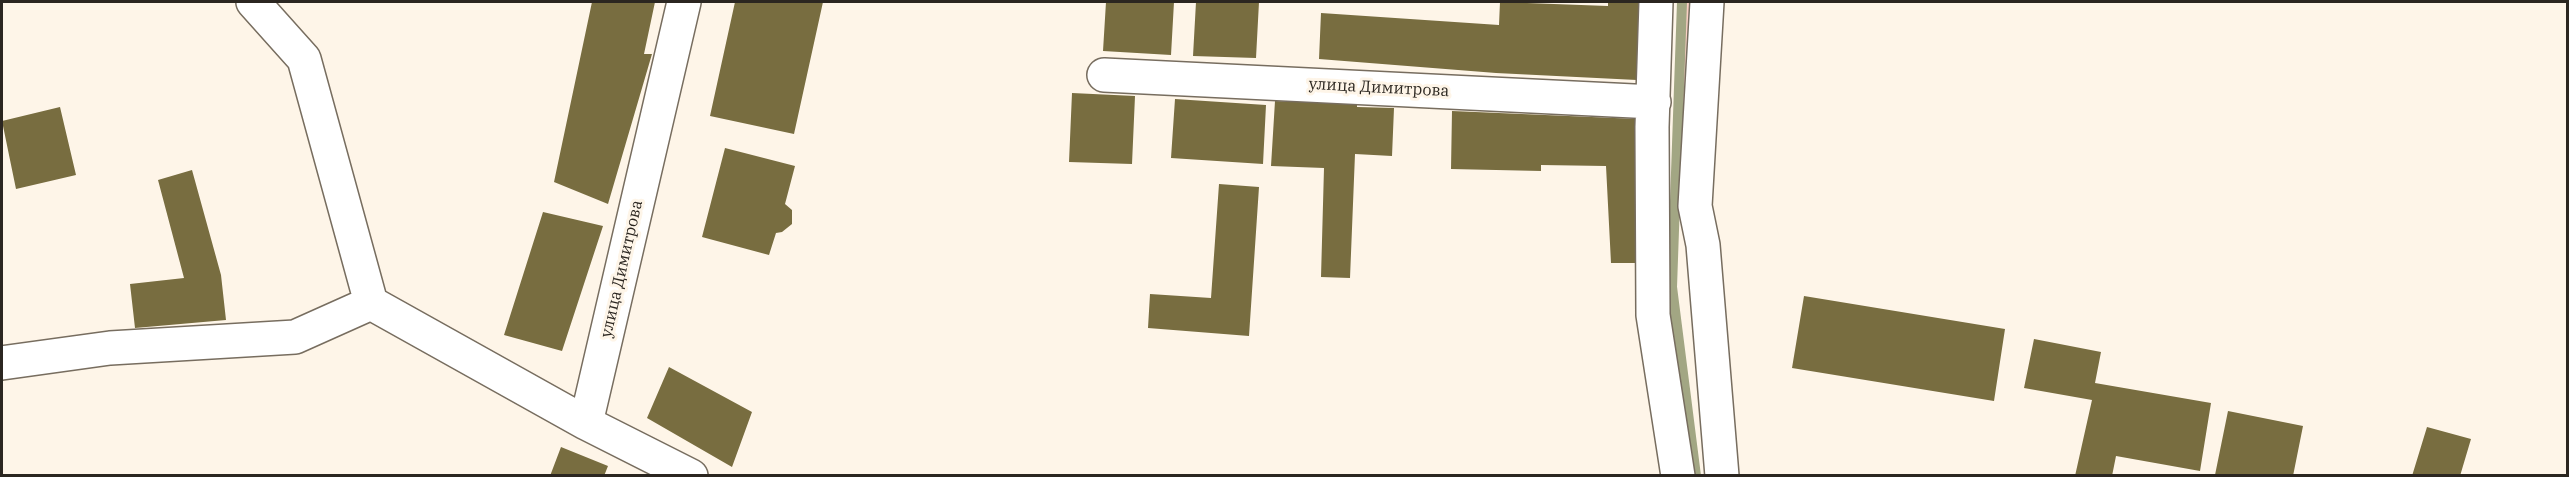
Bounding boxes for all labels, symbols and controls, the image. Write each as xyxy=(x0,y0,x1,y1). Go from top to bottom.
street label: улица Димитрова xyxy=(1308,75,1450,101)
street label: улица Димитрова xyxy=(597,198,647,340)

